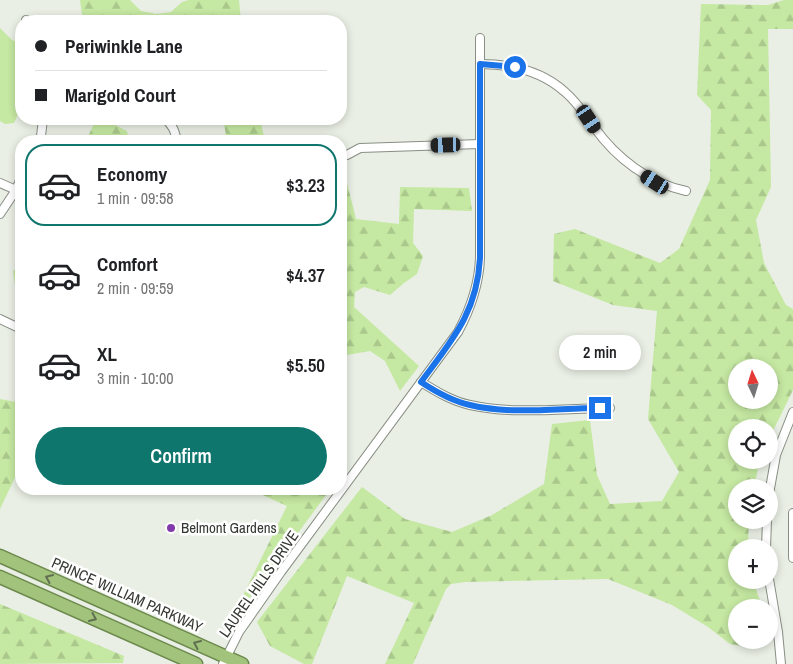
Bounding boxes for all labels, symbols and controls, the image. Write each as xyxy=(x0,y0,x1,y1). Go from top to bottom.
text: Periwinkle Lane xyxy=(65,33,183,59)
route start xyxy=(504,56,526,78)
text: Marigold Court xyxy=(65,82,176,108)
car xyxy=(574,102,603,136)
car xyxy=(430,137,461,153)
text: Economy xyxy=(97,161,167,187)
icon: car xyxy=(37,163,82,208)
car xyxy=(638,168,671,196)
text: $3.23 xyxy=(286,172,325,198)
text: 1 min · 09:58 xyxy=(97,187,174,209)
text: Comfort xyxy=(97,251,158,277)
icon: car xyxy=(37,253,82,298)
text: $4.37 xyxy=(286,262,325,288)
text: 2 min · 09:59 xyxy=(97,277,174,299)
callout: 2 min xyxy=(559,336,641,370)
text: XL xyxy=(97,341,117,367)
text: 2 min xyxy=(583,341,617,363)
icon: car xyxy=(37,343,82,388)
text: $5.50 xyxy=(286,352,325,378)
north arrow xyxy=(728,359,778,409)
map controls xyxy=(728,359,778,649)
text: 3 min · 10:00 xyxy=(97,367,174,389)
route end xyxy=(589,397,611,419)
button: locate xyxy=(728,419,778,469)
button: Confirm xyxy=(35,427,327,485)
button: layers xyxy=(728,479,778,529)
place label: Belmont Gardens xyxy=(181,517,277,538)
marker: Belmont Gardens xyxy=(165,522,177,534)
street label: LAUREL HILLS DRIVE xyxy=(214,526,303,641)
button: + xyxy=(728,539,778,589)
street label: PRINCE WILLIAM PARKWAY xyxy=(48,552,207,638)
one-way arrow xyxy=(45,573,54,584)
button: − xyxy=(728,599,778,649)
one-way arrow xyxy=(88,611,97,622)
one-way arrow xyxy=(193,640,202,651)

